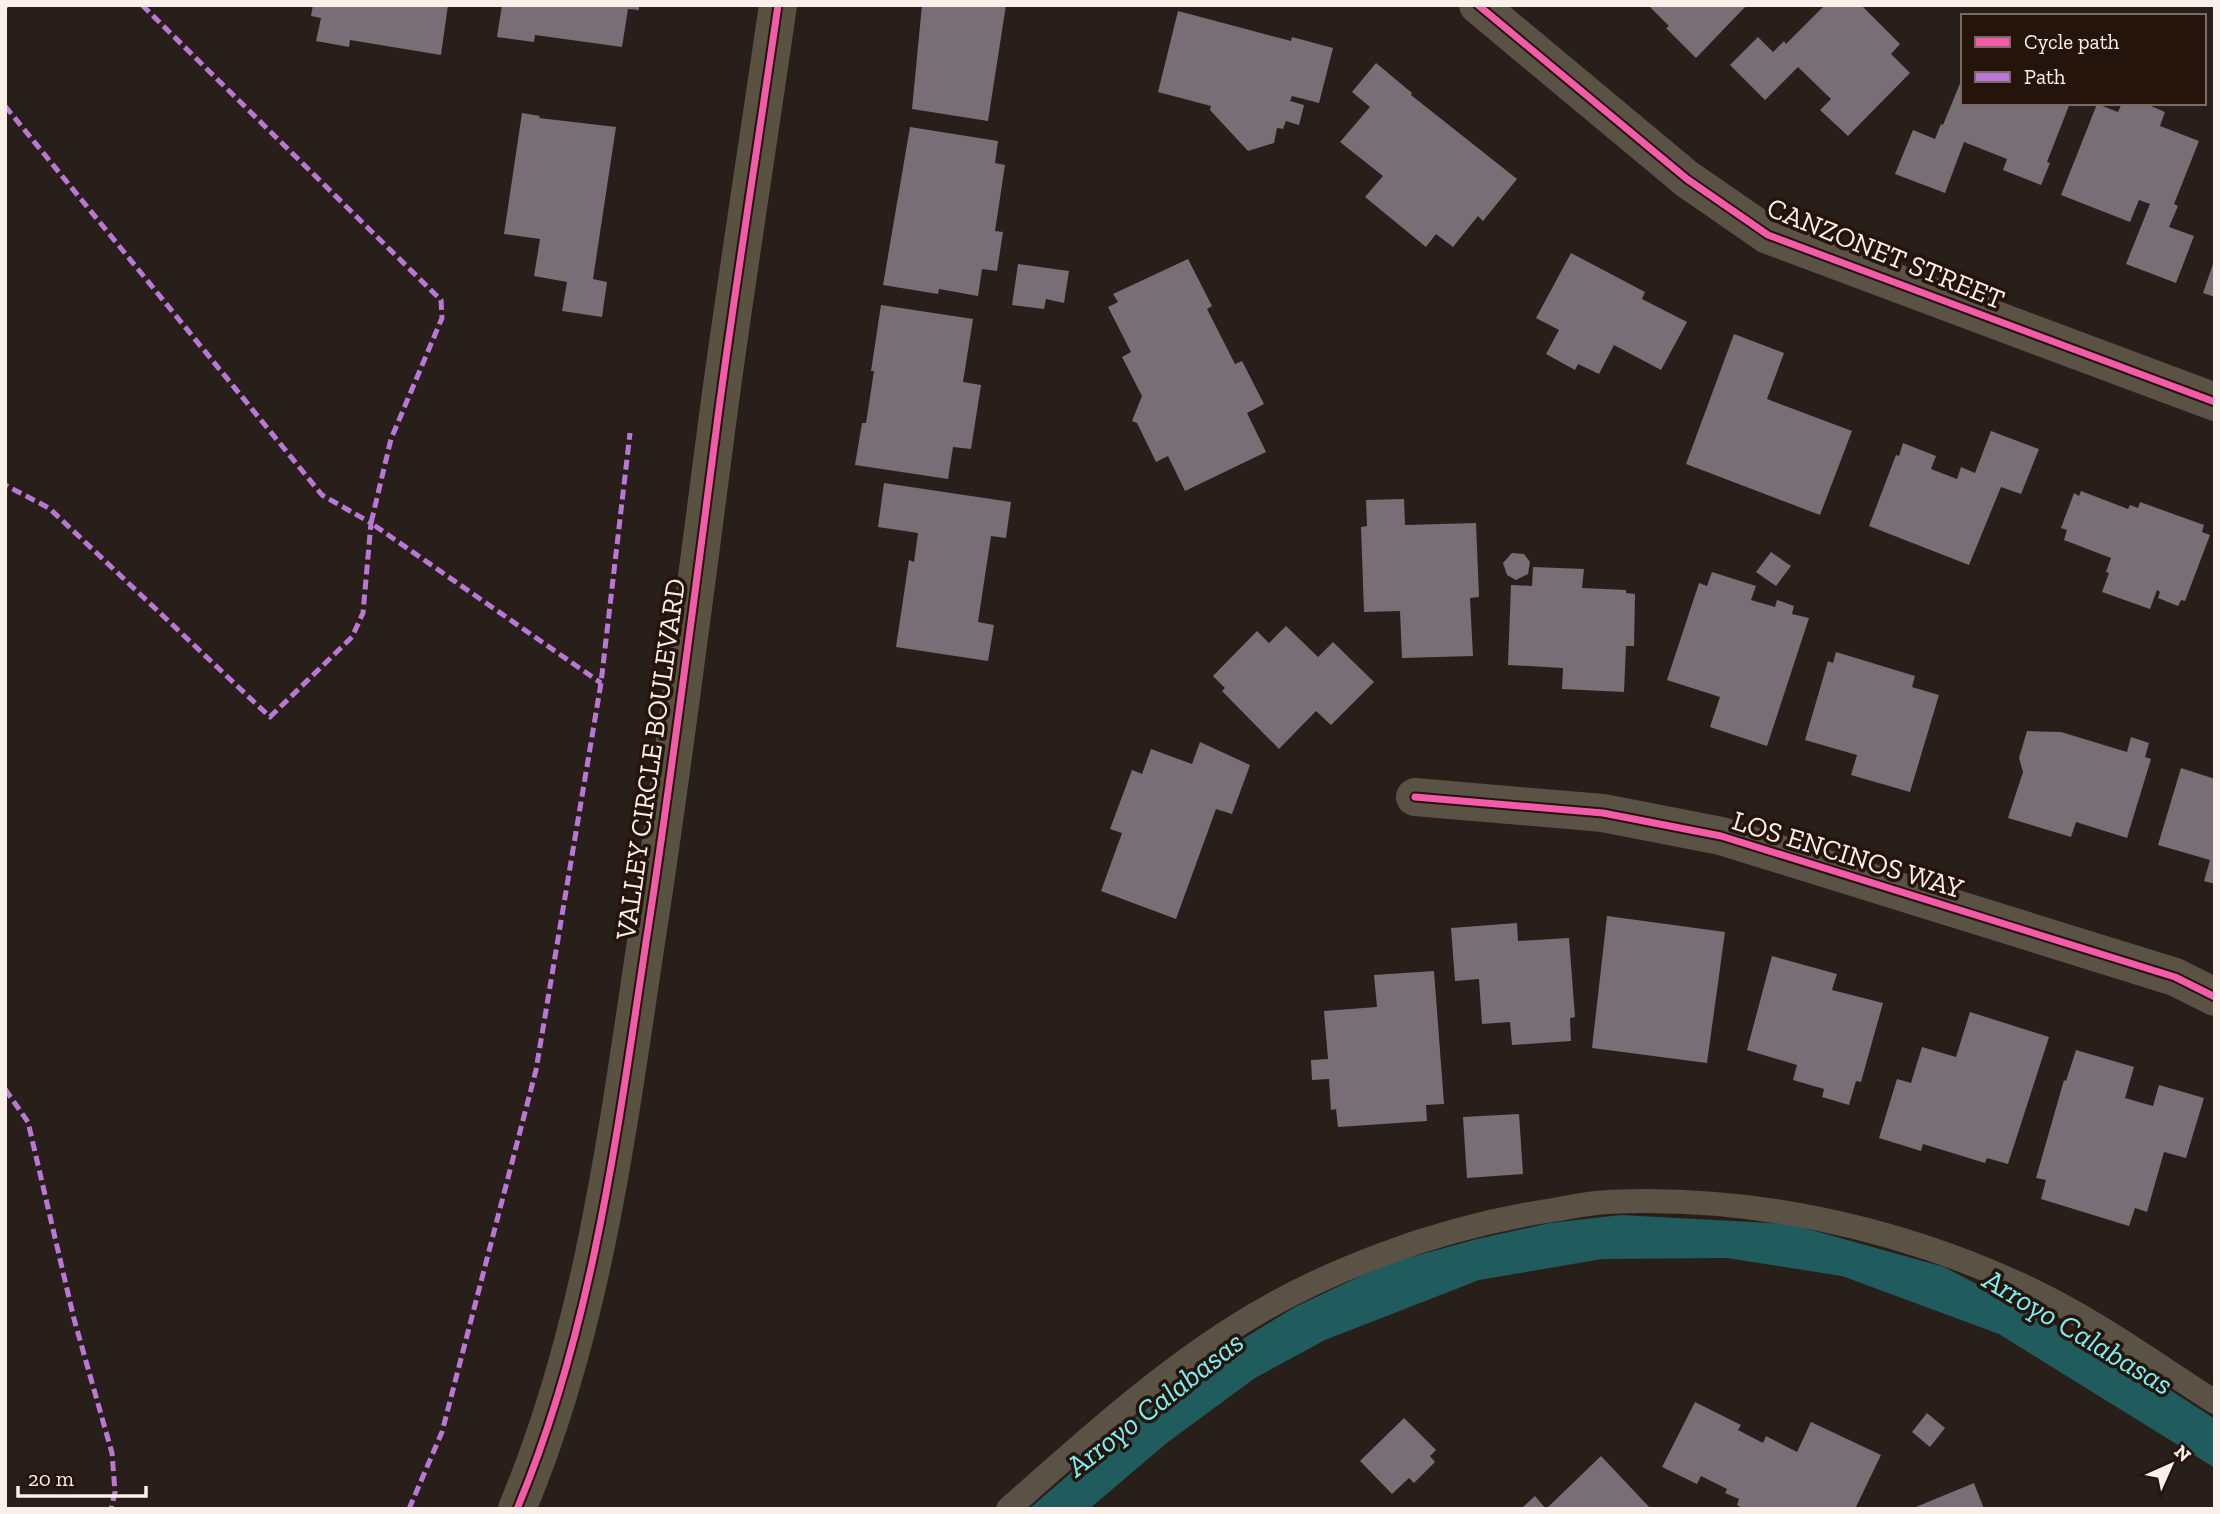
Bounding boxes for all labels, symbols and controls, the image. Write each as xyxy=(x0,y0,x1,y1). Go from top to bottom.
legend xyxy=(1961,14,2206,105)
text: Cycle path xyxy=(2024,29,2119,54)
text: Path xyxy=(2024,64,2066,89)
street label: CANZONET STREET xyxy=(1762,191,2009,316)
street label: VALLEY CIRCLE BOULEVARD xyxy=(609,576,692,943)
street label: LOS ENCINOS WAY xyxy=(1728,804,1968,906)
water label: Arroyo Calabasas xyxy=(1976,1261,2179,1403)
water label: Arroyo Calabasas xyxy=(1058,1324,1251,1485)
north arrow xyxy=(2136,1430,2206,1500)
text: N xyxy=(2169,1440,2196,1467)
scale bar xyxy=(18,1454,145,1498)
text: 20 m xyxy=(28,1466,74,1491)

